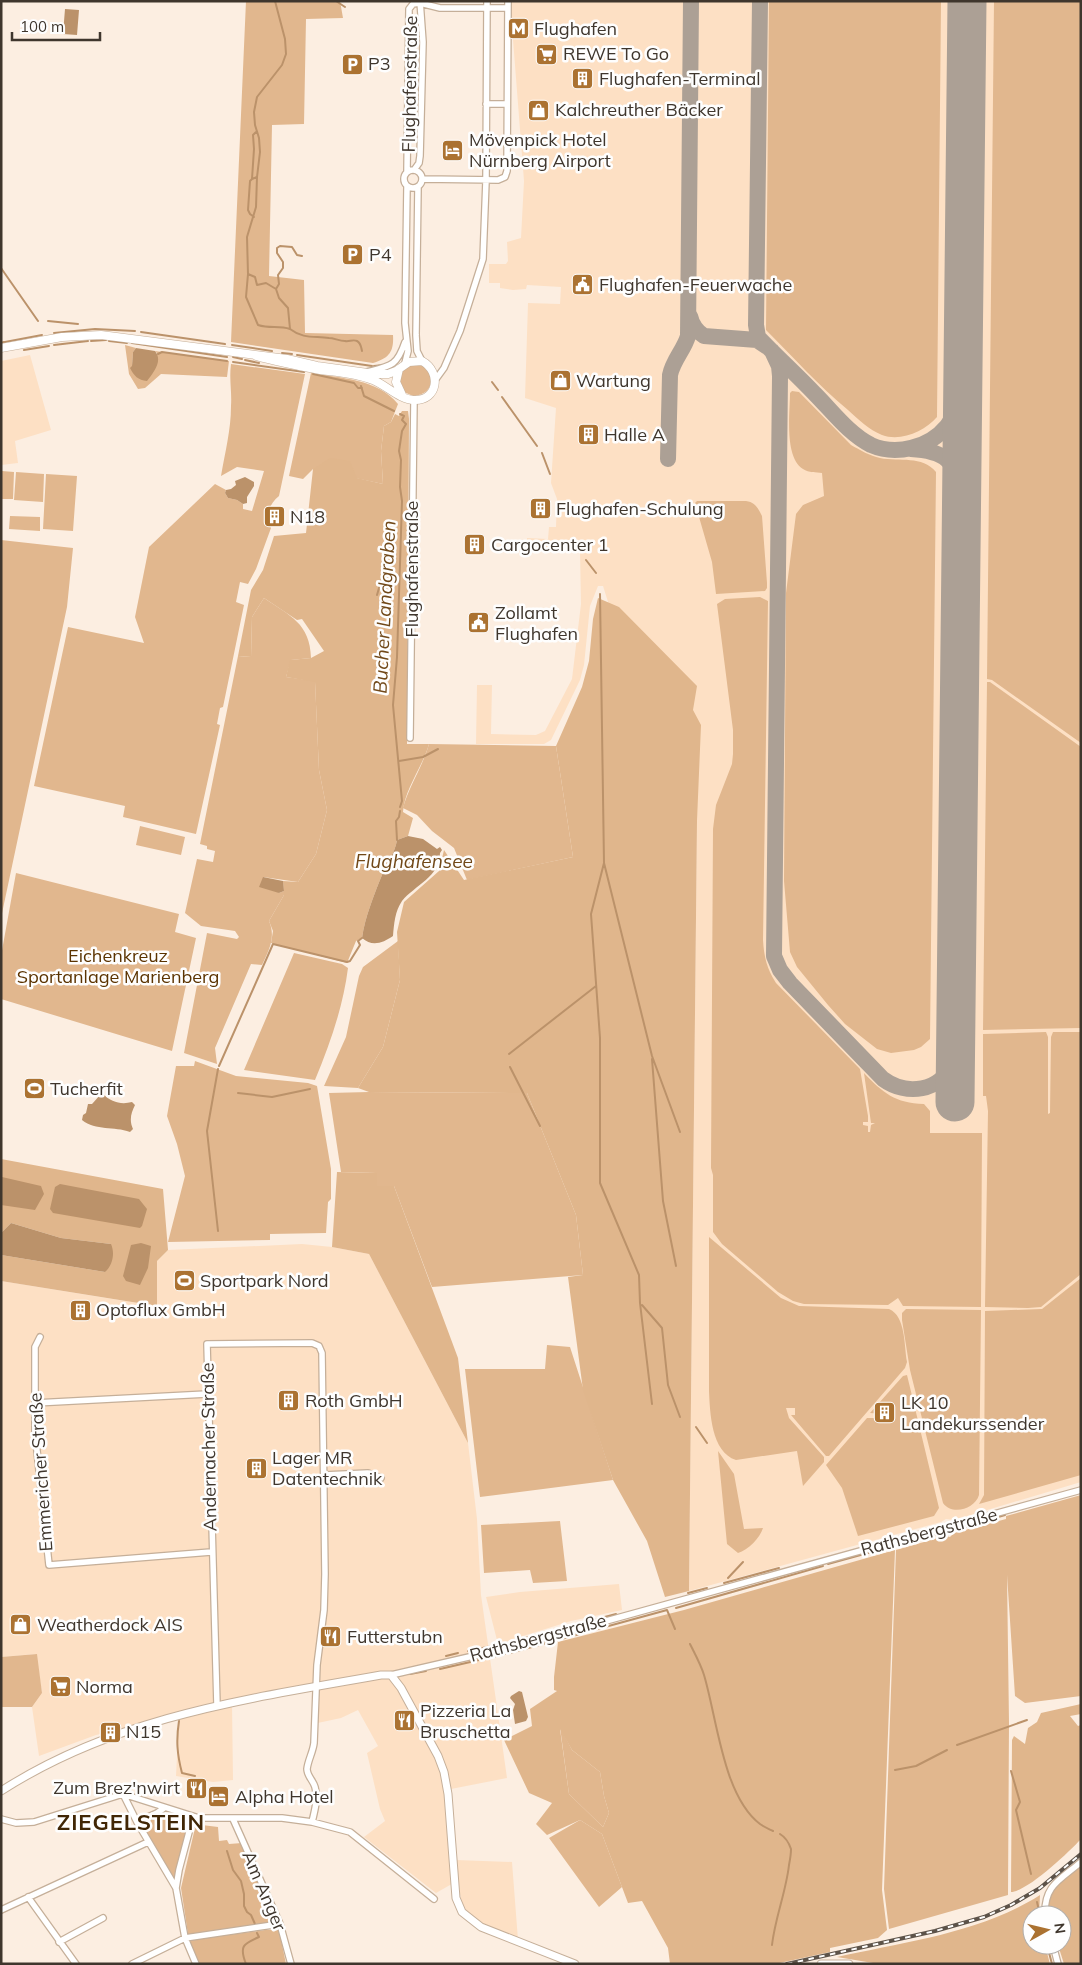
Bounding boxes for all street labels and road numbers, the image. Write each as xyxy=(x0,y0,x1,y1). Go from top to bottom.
street label: Flughafenstraße xyxy=(397,15,422,153)
street label: Flughafenstraße xyxy=(400,501,423,637)
street label: Andernacher Straße xyxy=(196,1362,221,1532)
street label: Emmericher Straße xyxy=(23,1392,58,1552)
street label: Rathsbergstraße xyxy=(858,1502,1000,1561)
street label: Rathsbergstraße xyxy=(467,1608,609,1667)
street label: Am Anger xyxy=(237,1847,292,1935)

